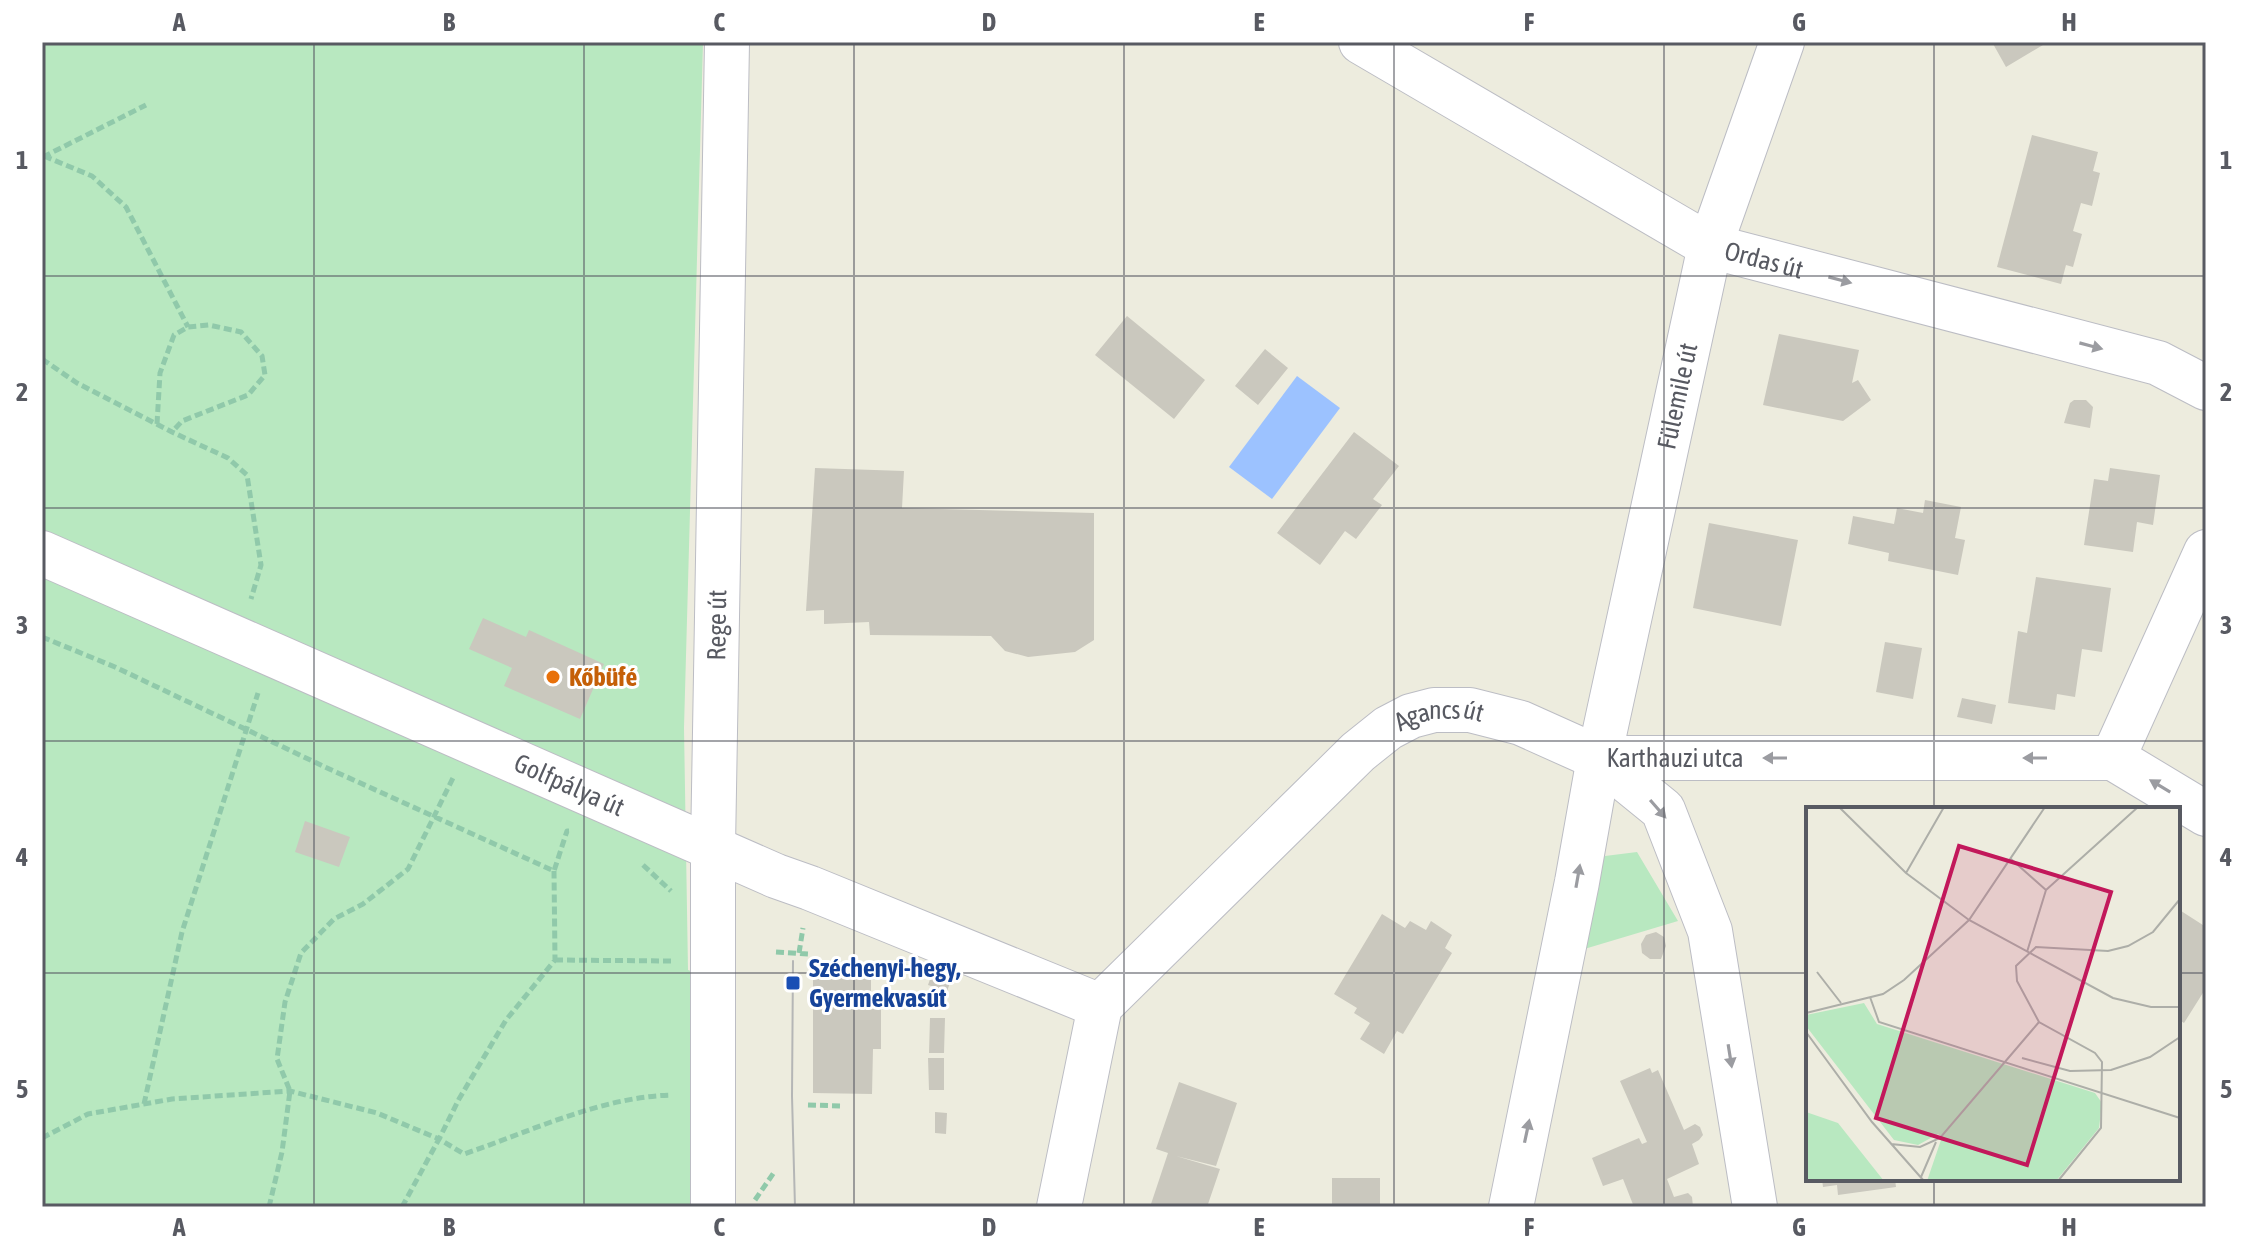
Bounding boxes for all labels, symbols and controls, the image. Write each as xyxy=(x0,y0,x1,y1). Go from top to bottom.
text: A xyxy=(172,7,186,37)
text: B xyxy=(443,7,456,37)
text: C xyxy=(713,7,725,37)
text: D xyxy=(982,7,996,37)
text: E xyxy=(1253,7,1265,37)
text: F xyxy=(1524,7,1535,37)
text: G xyxy=(1792,7,1806,37)
text: H xyxy=(2061,7,2077,37)
text: 1 xyxy=(16,145,28,175)
text: 1 xyxy=(2220,145,2232,175)
street label: Ordas út xyxy=(1721,235,1806,285)
one-way arrow xyxy=(1827,274,1852,286)
street label: Fülemile út xyxy=(1651,340,1704,452)
one-way arrow xyxy=(2079,340,2104,352)
text: 2 xyxy=(16,377,28,407)
text: 2 xyxy=(2220,377,2232,407)
street label: Rege út xyxy=(701,589,732,661)
text: 3 xyxy=(16,610,28,640)
text: 3 xyxy=(2220,610,2232,640)
place label: Kőbüfé xyxy=(569,662,637,692)
marker: Kőbüfé xyxy=(544,668,562,686)
street label: Agancs út xyxy=(1389,694,1487,737)
street label: Karthauzi utca xyxy=(1607,743,1743,773)
street label: Golfpálya út xyxy=(509,748,629,822)
one-way arrow xyxy=(1762,752,1787,764)
one-way arrow xyxy=(2022,752,2047,764)
one-way arrow xyxy=(2149,779,2171,793)
one-way arrow xyxy=(1649,799,1667,819)
inset map xyxy=(1806,807,2180,1181)
text: 4 xyxy=(15,842,28,872)
text: 4 xyxy=(2219,842,2232,872)
one-way arrow xyxy=(1573,863,1585,888)
place label: Széchenyi-hegy, Gyermekvasút xyxy=(809,953,961,1013)
marker: Széchenyi-hegy, Gyermekvasút xyxy=(784,974,802,992)
one-way arrow xyxy=(1724,1043,1737,1068)
text: 5 xyxy=(16,1074,28,1104)
text: 5 xyxy=(2220,1074,2232,1104)
one-way arrow xyxy=(1521,1118,1534,1143)
text: A xyxy=(172,1212,186,1242)
text: B xyxy=(443,1212,456,1242)
text: C xyxy=(713,1212,725,1242)
text: D xyxy=(982,1212,996,1242)
text: E xyxy=(1253,1212,1265,1242)
text: F xyxy=(1524,1212,1535,1242)
text: G xyxy=(1792,1212,1806,1242)
text: H xyxy=(2061,1212,2077,1242)

